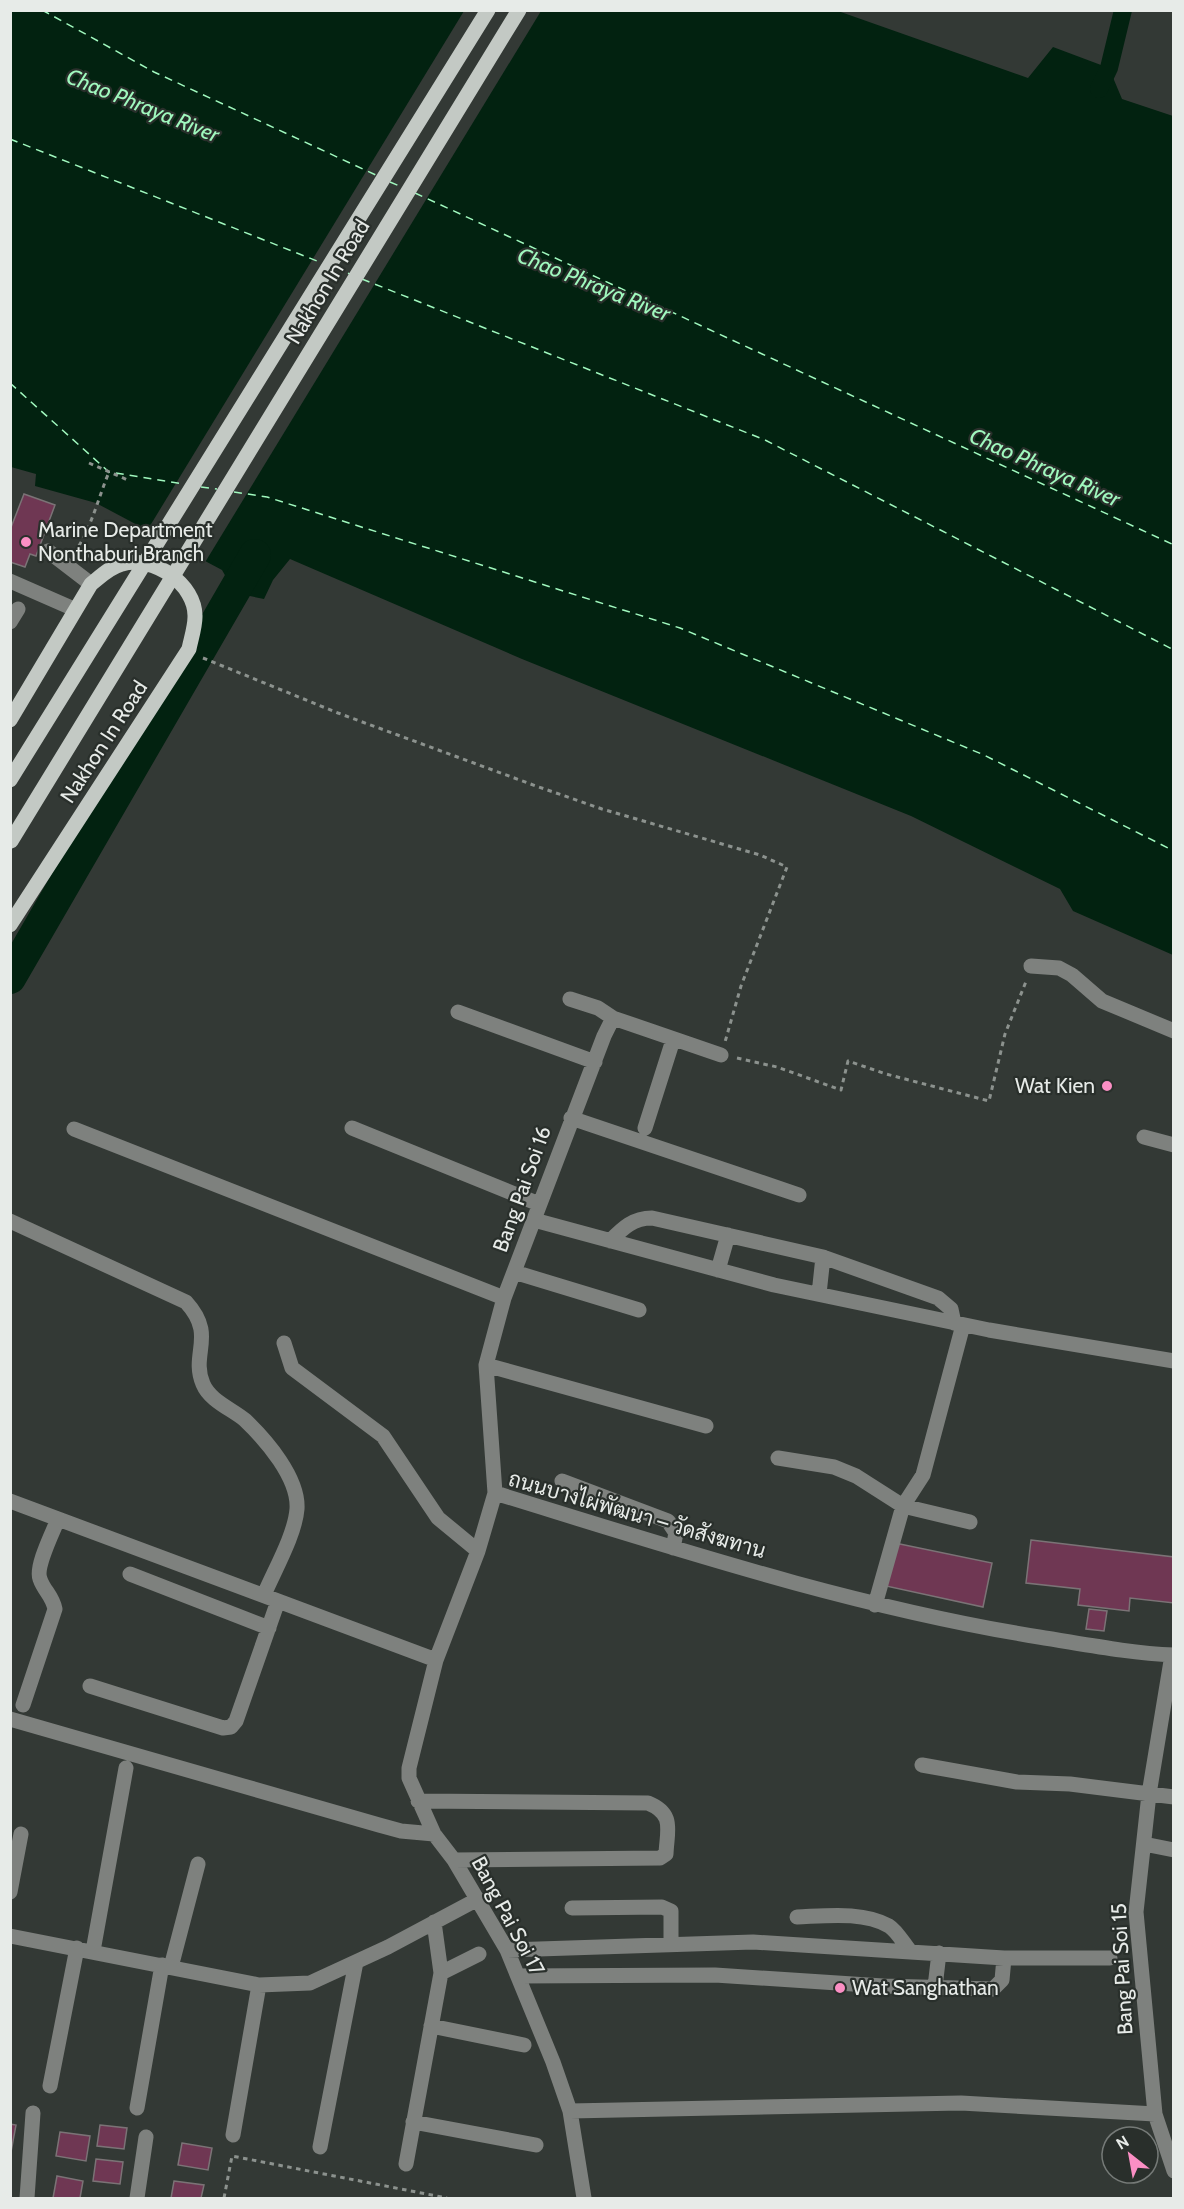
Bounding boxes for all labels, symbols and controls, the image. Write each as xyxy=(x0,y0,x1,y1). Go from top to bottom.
water label: Chao Phraya River xyxy=(63,63,224,149)
street label: Nakhon In Road xyxy=(281,215,375,348)
water label: Chao Phraya River xyxy=(514,242,675,328)
water label: Chao Phraya River xyxy=(965,422,1125,513)
place label: Marine Department Nonthaburi Branch xyxy=(38,517,213,566)
marker: Marine Department Nonthaburi Branch xyxy=(19,535,33,549)
street label: Nakhon In Road xyxy=(55,676,152,808)
place label: Wat Kien xyxy=(1015,1073,1095,1098)
marker: Wat Kien xyxy=(1100,1079,1114,1093)
street label: Bang Pai Soi 16 xyxy=(487,1122,556,1255)
street label: ถนนบางไผ่พัฒนา – วัดสังฆทาน xyxy=(506,1466,768,1563)
street label: Bang Pai Soi 17 xyxy=(467,1852,550,1980)
street label: Bang Pai Soi 15 xyxy=(1106,1903,1137,2035)
place label: Wat Sanghathan xyxy=(852,1975,999,2000)
marker: Wat Sanghathan xyxy=(833,1981,847,1995)
north arrow xyxy=(1100,2125,1160,2185)
text: N xyxy=(1113,2132,1132,2154)

